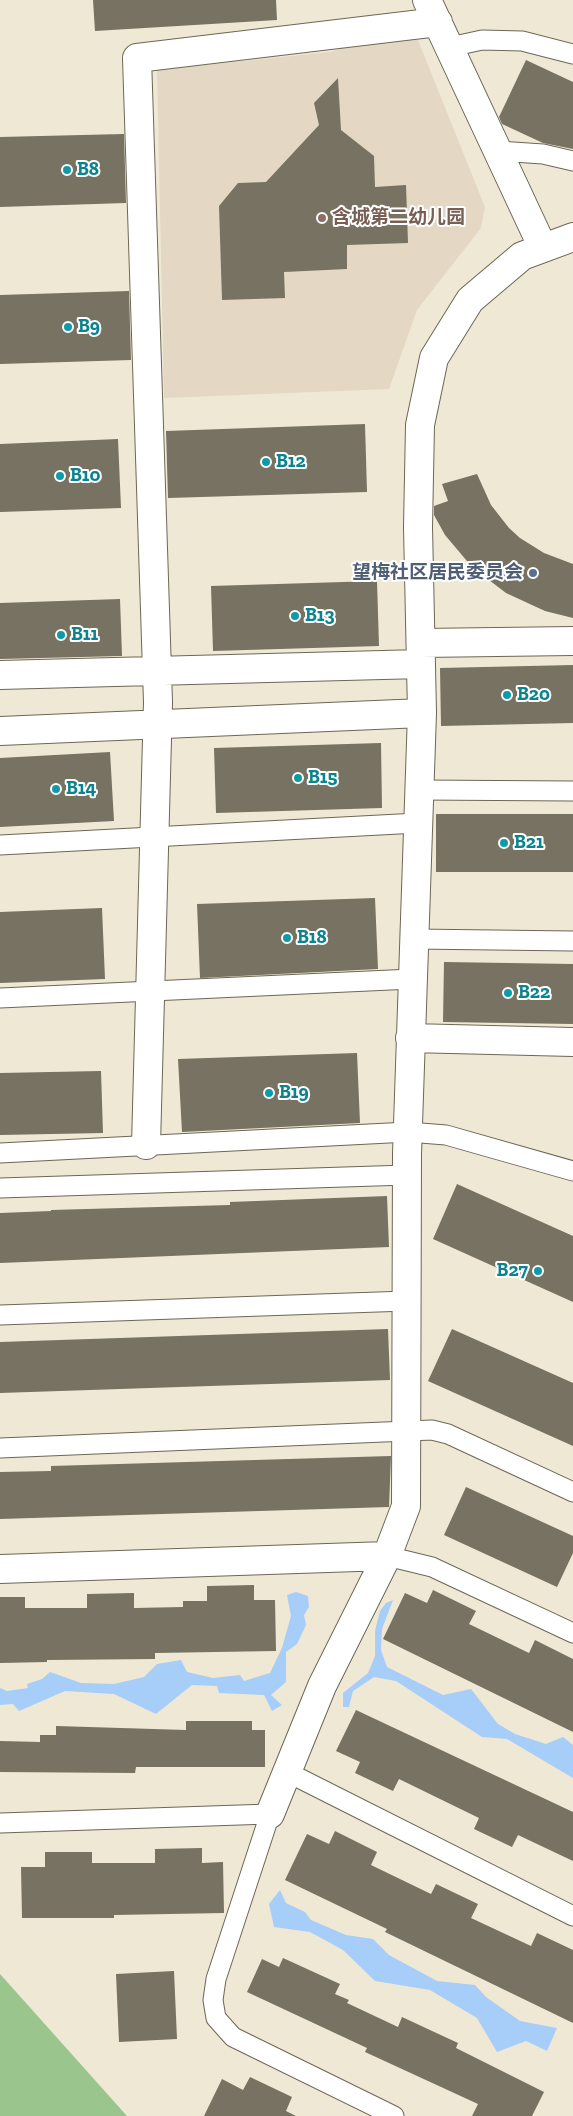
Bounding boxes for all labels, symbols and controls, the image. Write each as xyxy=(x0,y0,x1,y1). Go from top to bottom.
place label: B8 xyxy=(77,159,99,181)
marker: B8 xyxy=(61,164,73,176)
place label: 含城第二幼儿园 xyxy=(332,207,465,229)
marker: 含城第二幼儿园 xyxy=(316,212,328,224)
place label: B9 xyxy=(78,316,100,338)
marker: B9 xyxy=(62,321,74,333)
place label: B12 xyxy=(276,451,306,473)
marker: B12 xyxy=(260,456,272,468)
place label: B10 xyxy=(70,465,100,487)
marker: B10 xyxy=(54,470,66,482)
place label: 望梅社区居民委员会 xyxy=(352,562,523,584)
marker: 望梅社区居民委员会 xyxy=(527,567,539,579)
place label: B13 xyxy=(305,605,335,627)
marker: B13 xyxy=(289,610,301,622)
place label: B11 xyxy=(71,624,98,646)
marker: B11 xyxy=(55,629,67,641)
place label: B20 xyxy=(517,684,550,706)
marker: B20 xyxy=(501,689,513,701)
place label: B15 xyxy=(308,767,337,789)
marker: B15 xyxy=(292,772,304,784)
place label: B14 xyxy=(66,778,96,800)
marker: B14 xyxy=(50,783,62,795)
place label: B21 xyxy=(514,832,544,854)
marker: B21 xyxy=(498,837,510,849)
place label: B18 xyxy=(297,927,327,949)
marker: B18 xyxy=(281,932,293,944)
place label: B22 xyxy=(518,982,550,1004)
marker: B22 xyxy=(502,987,514,999)
place label: B19 xyxy=(279,1082,309,1104)
marker: B19 xyxy=(263,1087,275,1099)
place label: B27 xyxy=(497,1260,528,1282)
marker: B27 xyxy=(532,1265,544,1277)

